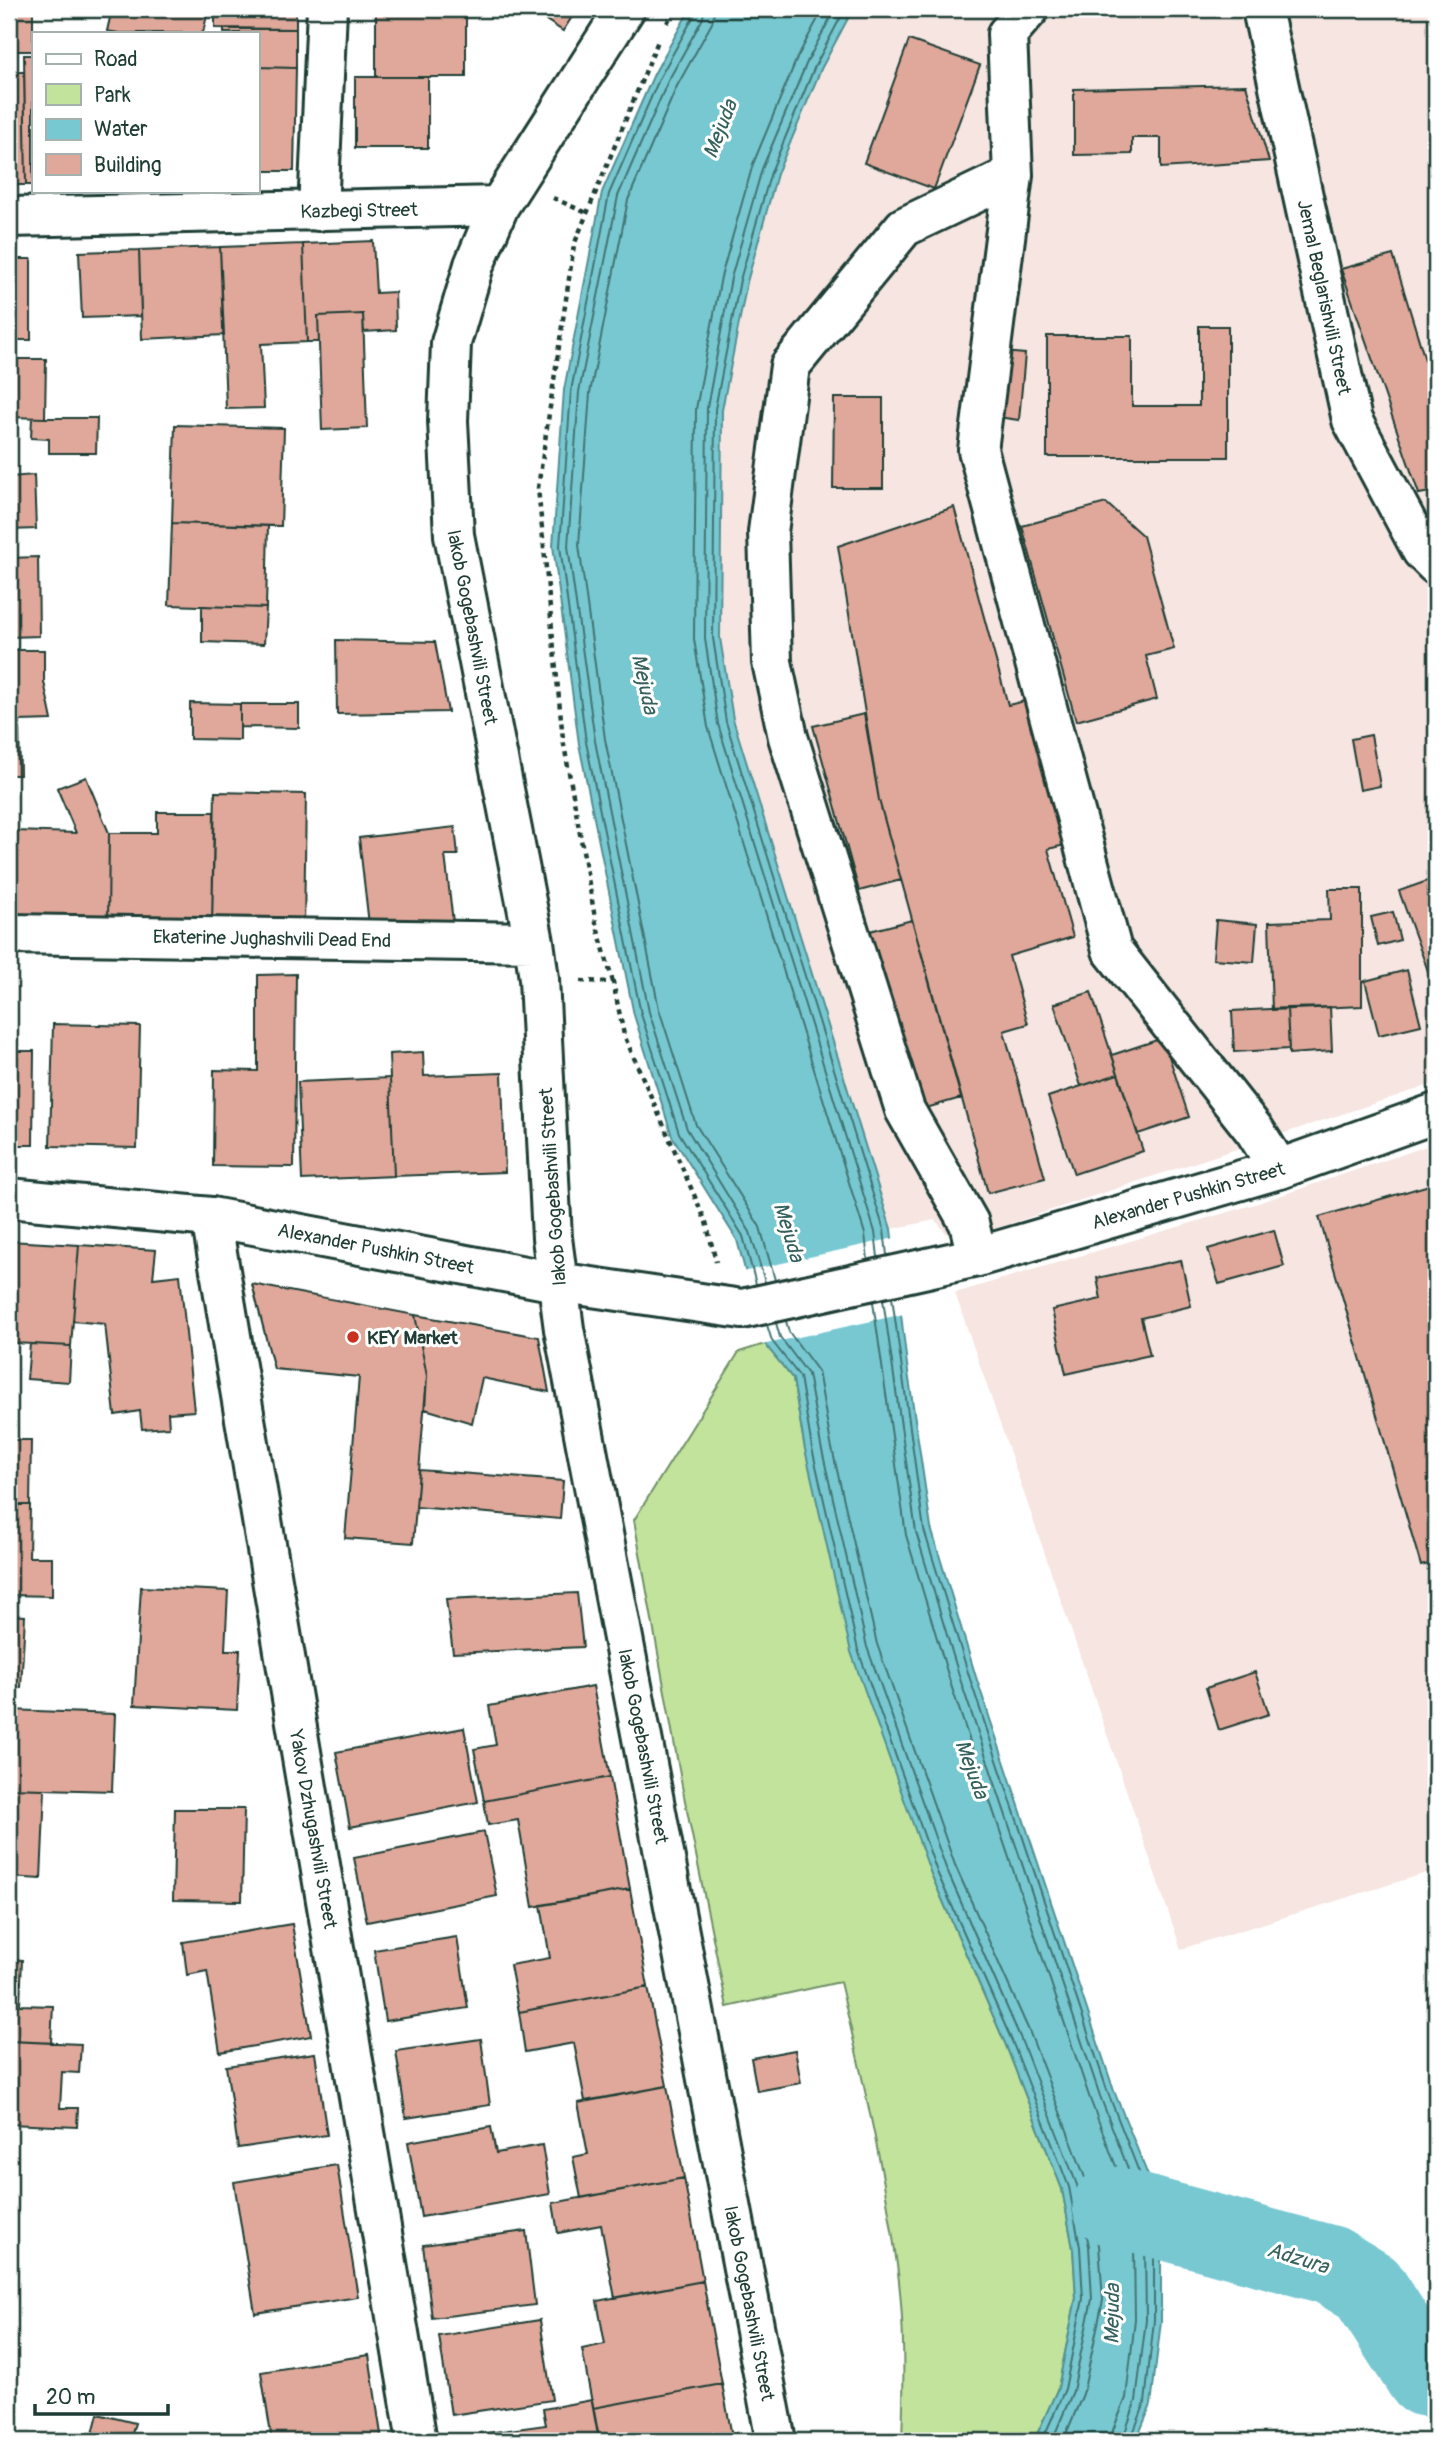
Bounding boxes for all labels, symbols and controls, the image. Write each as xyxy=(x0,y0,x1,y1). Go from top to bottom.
legend xyxy=(32,32,259,192)
text: Road xyxy=(94,46,138,73)
text: Park xyxy=(94,82,131,109)
water label: Mejuda xyxy=(697,95,744,162)
text: Water xyxy=(94,116,148,143)
text: Building xyxy=(94,152,161,179)
street label: Kazbegi Street xyxy=(300,198,418,224)
street label: Jemal Beglarishvili Street xyxy=(1292,198,1356,397)
street label: Iakob Gogebashvili Street xyxy=(441,527,503,727)
water label: Mejuda xyxy=(625,652,664,718)
street label: Ekaterine Jughashvili Dead End xyxy=(153,925,391,953)
street label: Iakob Gogebashvili Street xyxy=(534,1087,572,1287)
street label: Alexander Pushkin Street xyxy=(1089,1157,1288,1235)
water label: Mejuda xyxy=(767,1199,811,1266)
street label: Alexander Pushkin Street xyxy=(276,1218,476,1280)
place label: KEY Market xyxy=(367,1326,459,1350)
marker: KEY Market xyxy=(345,1329,361,1345)
street label: Iakob Gogebashvili Street xyxy=(612,1646,674,1846)
street label: Yakov Dzhugashvili Street xyxy=(284,1727,342,1931)
water label: Mejuda xyxy=(948,1736,995,1803)
street label: Iakob Gogebashvili Street xyxy=(718,2203,780,2403)
water label: Adzura xyxy=(1264,2236,1333,2281)
water label: Mejuda xyxy=(1098,2282,1127,2344)
scale bar xyxy=(35,2373,168,2417)
text: 20 m xyxy=(46,2384,95,2411)

